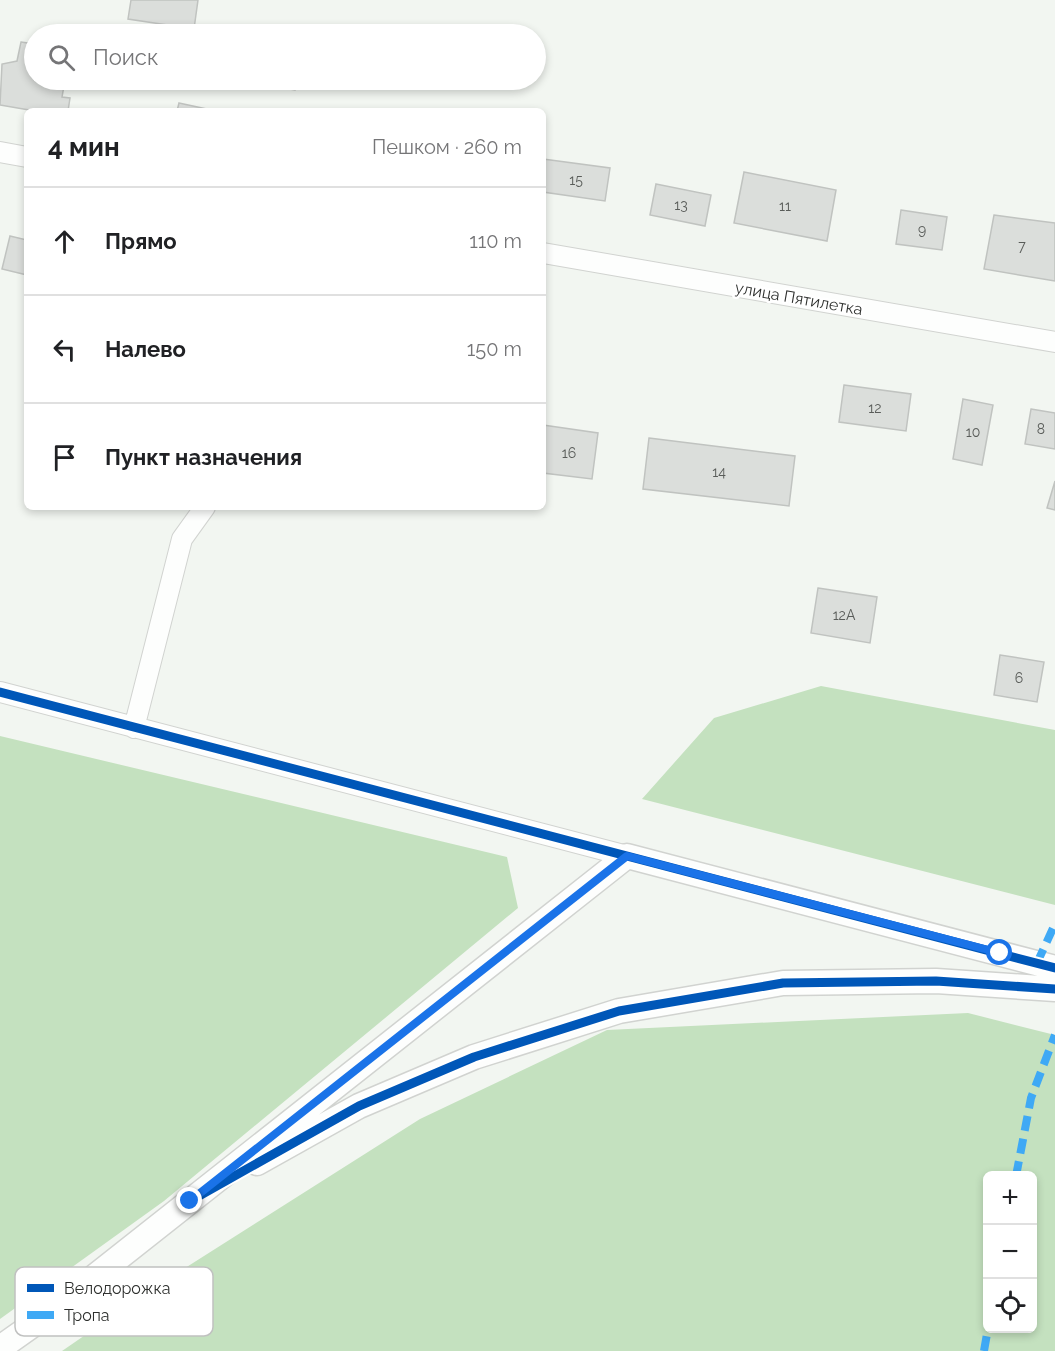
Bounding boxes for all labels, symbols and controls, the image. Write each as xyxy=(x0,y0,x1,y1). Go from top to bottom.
search box xyxy=(24,24,546,90)
icon: search xyxy=(45,41,78,74)
text: Поиск xyxy=(93,44,158,70)
text: 4 мин xyxy=(48,132,120,162)
text: Пешком · 260 m xyxy=(372,135,522,159)
house number: 15 xyxy=(569,172,583,188)
house number: 13 xyxy=(674,197,688,213)
house number: 11 xyxy=(779,198,791,214)
house number: 9 xyxy=(918,222,926,238)
icon: ahead xyxy=(48,225,81,258)
text: Прямо xyxy=(105,228,177,254)
text: 110 m xyxy=(469,229,522,253)
house number: 7 xyxy=(1018,238,1026,254)
street label: улица Пятилетка xyxy=(734,278,864,319)
icon: left xyxy=(48,333,81,366)
text: Налево xyxy=(105,336,186,362)
text: 150 m xyxy=(467,337,522,361)
house number: 12 xyxy=(868,400,882,416)
house number: 8 xyxy=(1037,421,1045,437)
house number: 10 xyxy=(966,424,980,440)
icon: arrive xyxy=(48,441,81,474)
text: Пункт назначения xyxy=(105,444,302,470)
house number: 16 xyxy=(562,445,576,461)
house number: 14 xyxy=(712,464,726,480)
house number: 12А xyxy=(833,607,856,623)
house number: 6 xyxy=(1015,670,1023,686)
route start xyxy=(986,939,1012,965)
map controls xyxy=(983,1171,1037,1333)
button: + xyxy=(983,1171,1037,1225)
route end xyxy=(176,1187,202,1213)
button: − xyxy=(983,1225,1037,1279)
legend xyxy=(15,1267,213,1336)
text: Велодорожка xyxy=(64,1279,171,1298)
button: locate xyxy=(983,1279,1037,1333)
text: Тропа xyxy=(64,1306,110,1325)

